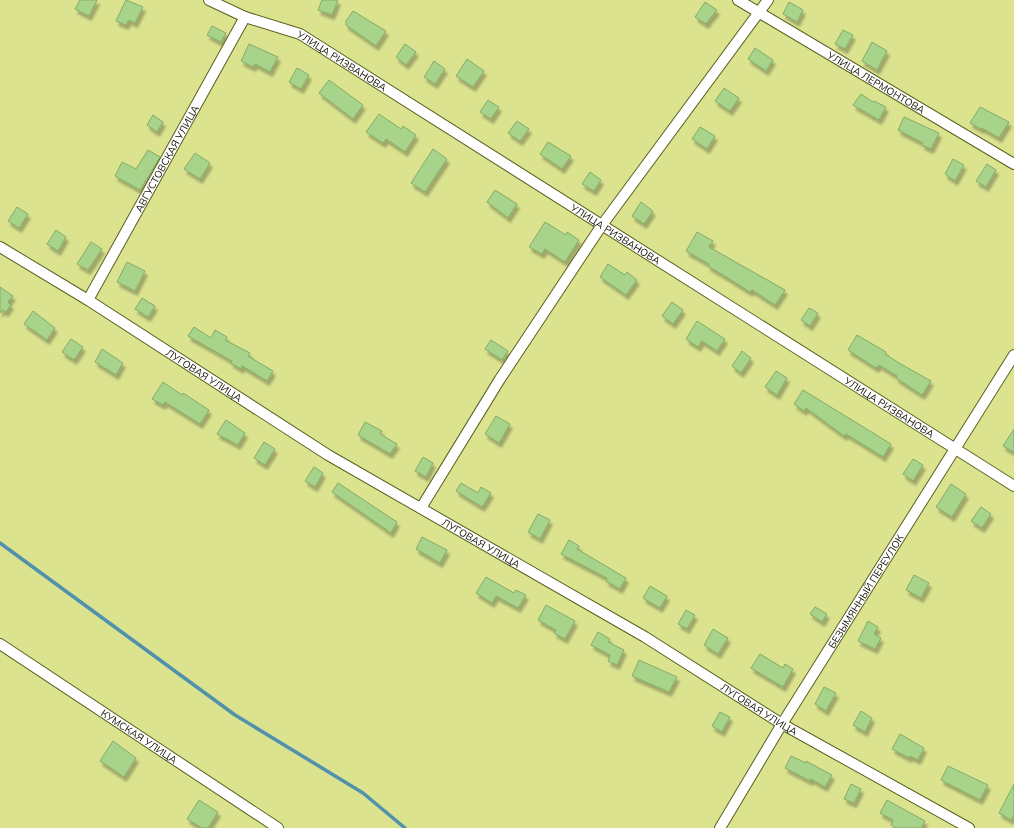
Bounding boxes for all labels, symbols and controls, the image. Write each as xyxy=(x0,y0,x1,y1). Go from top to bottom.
street label: УЛИЦА РИЗВАНОВА xyxy=(294,27,390,94)
street label: УЛИЦА ЛЕРМОНТОВА xyxy=(824,48,928,117)
street label: АВГУСТОВСКАЯ УЛИЦА xyxy=(132,102,202,214)
street label: УЛИЦА РИЗВАНОВА xyxy=(567,200,664,267)
street label: ЛУГОВАЯ УЛИЦА xyxy=(164,346,245,405)
street label: УЛИЦА РИЗВАНОВА xyxy=(841,373,937,441)
street label: ЛУГОВАЯ УЛИЦА xyxy=(440,515,523,571)
street label: БЕЗЫМЯННЫЙ ПЕРЕУЛОК xyxy=(825,531,906,651)
street label: ЛУГОВАЯ УЛИЦА xyxy=(718,680,800,738)
street label: КУМСКАЯ УЛИЦА xyxy=(99,706,181,767)

